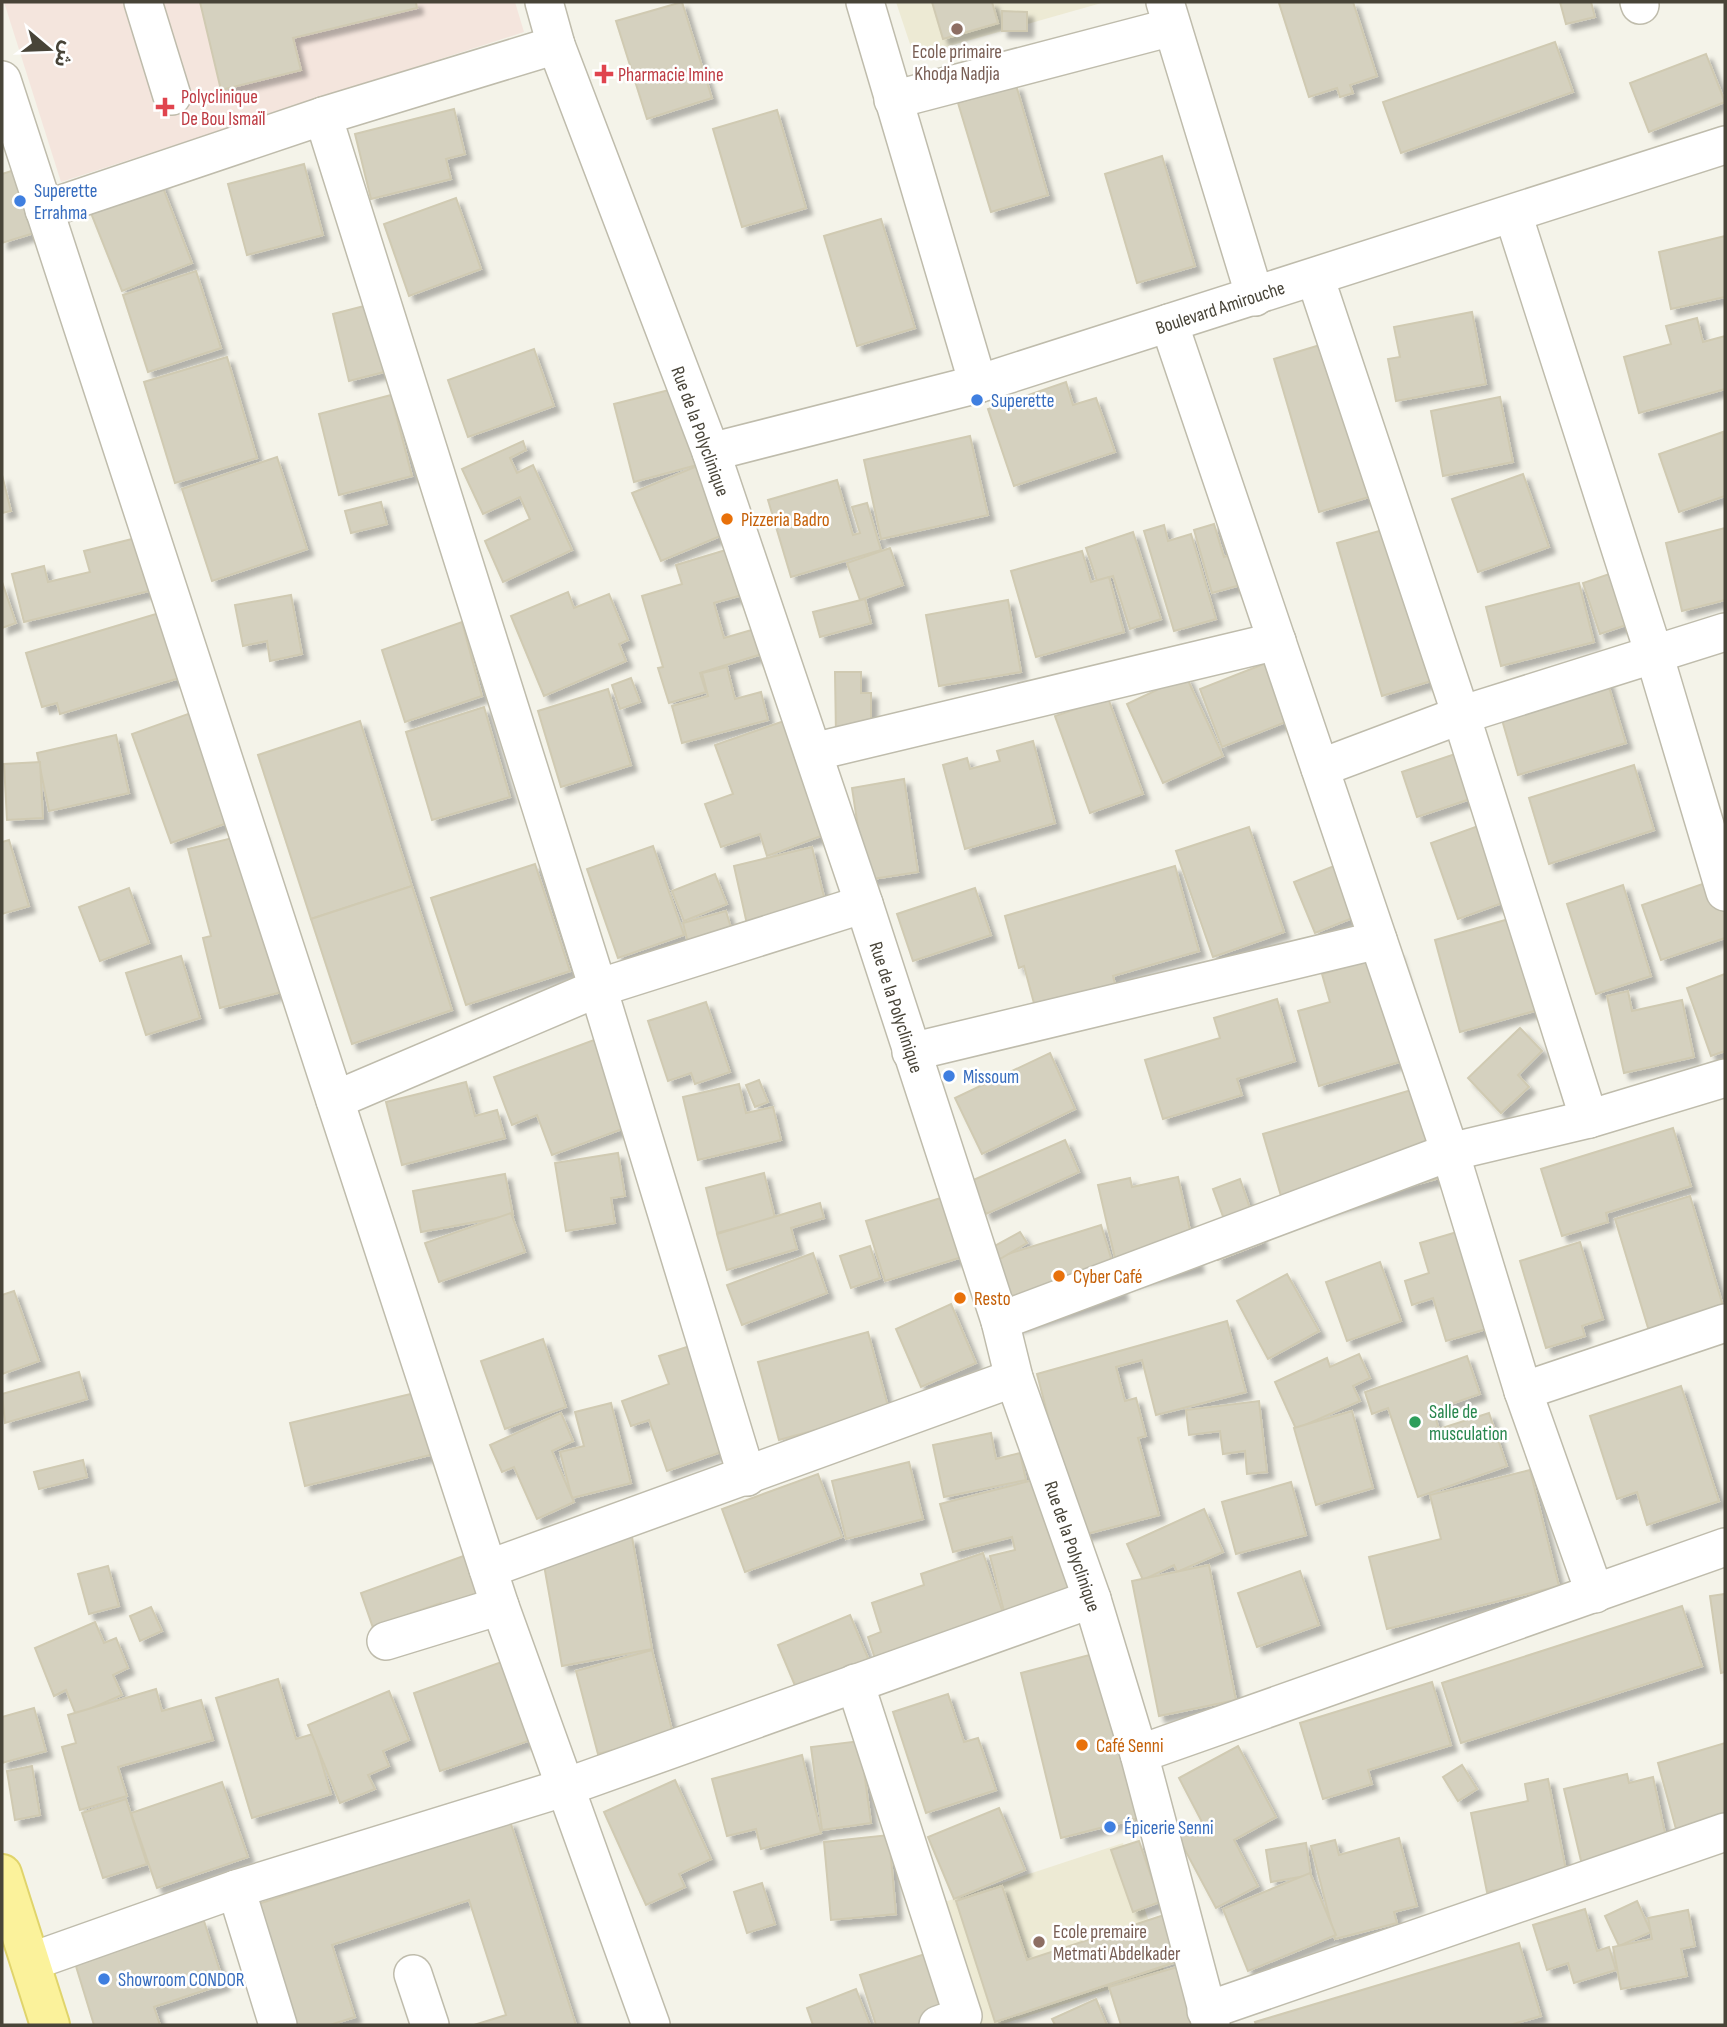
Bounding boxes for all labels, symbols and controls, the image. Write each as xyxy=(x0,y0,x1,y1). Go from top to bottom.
north arrow xyxy=(14,14,84,84)
marker: Ecole primaire Khodja Nadjia xyxy=(949,21,965,37)
text: ش xyxy=(49,38,79,70)
place label: Ecole primaire Khodja Nadjia xyxy=(912,41,1002,86)
place label: Pharmacie Imine xyxy=(618,64,724,87)
marker: Pharmacie Imine xyxy=(596,66,612,82)
place label: Polyclinique De Bou Ismaïl xyxy=(181,86,266,131)
marker: Polyclinique De Bou Ismaïl xyxy=(155,97,175,117)
place label: Superette Errahma xyxy=(34,180,97,225)
marker: Superette Errahma xyxy=(12,193,28,209)
street label: Boulevard Amirouche xyxy=(1153,277,1288,340)
street label: Rue de la Polyclinique xyxy=(665,363,734,500)
place label: Superette xyxy=(991,390,1054,413)
marker: Superette xyxy=(969,392,985,408)
place label: Pizzeria Badro xyxy=(741,509,830,532)
marker: Pizzeria Badro xyxy=(719,511,735,527)
street label: Rue de la Polyclinique xyxy=(864,939,928,1076)
place label: Missoum xyxy=(963,1066,1019,1089)
marker: Missoum xyxy=(941,1068,957,1084)
place label: Cyber Café xyxy=(1073,1266,1142,1289)
marker: Cyber Café xyxy=(1051,1268,1067,1284)
place label: Resto xyxy=(974,1288,1011,1311)
marker: Resto xyxy=(952,1290,968,1306)
place label: Salle de musculation xyxy=(1429,1401,1508,1446)
marker: Salle de musculation xyxy=(1407,1414,1423,1430)
street label: Rue de la Polyclinique xyxy=(1038,1478,1105,1615)
place label: Café Senni xyxy=(1096,1735,1164,1758)
marker: Café Senni xyxy=(1074,1737,1090,1753)
place label: Épicerie Senni xyxy=(1124,1817,1214,1840)
marker: Épicerie Senni xyxy=(1102,1819,1118,1835)
place label: Ecole premaire Metmati Abdelkader xyxy=(1053,1921,1181,1966)
marker: Ecole premaire Metmati Abdelkader xyxy=(1031,1934,1047,1950)
place label: Showroom CONDOR xyxy=(118,1969,245,1992)
marker: Showroom CONDOR xyxy=(96,1971,112,1987)

